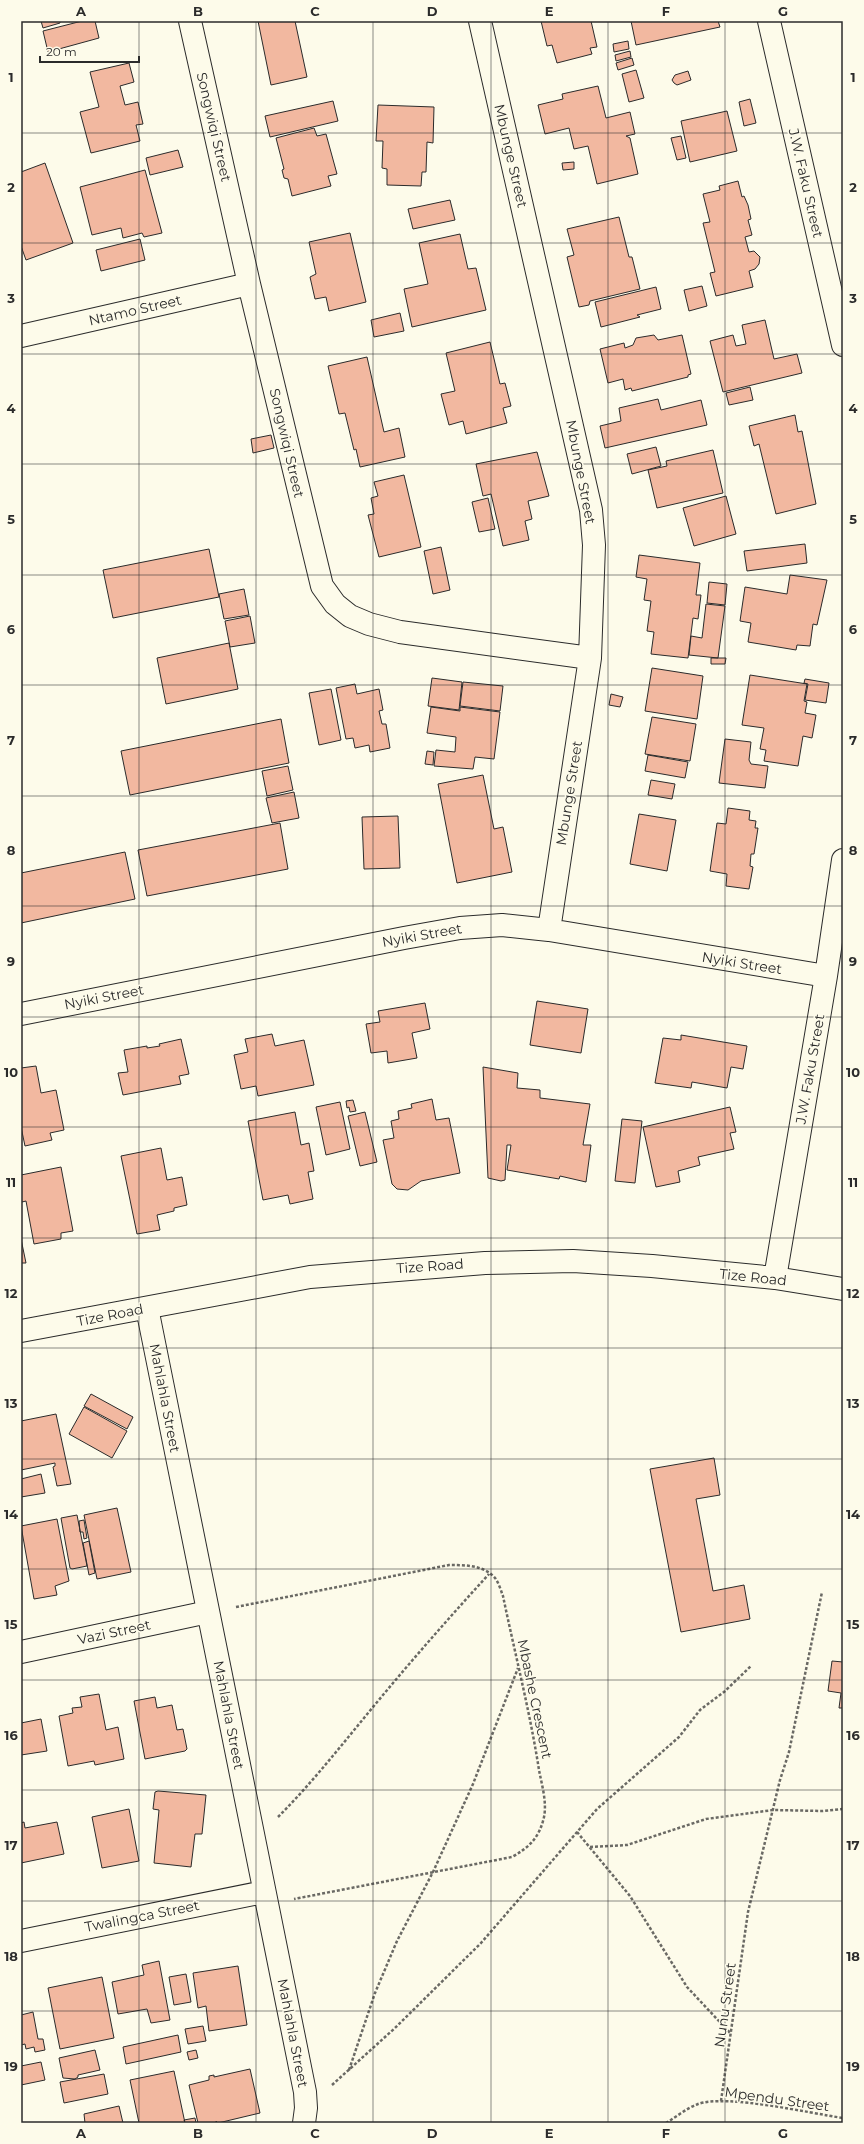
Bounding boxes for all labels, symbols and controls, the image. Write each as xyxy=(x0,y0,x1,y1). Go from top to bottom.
text: A xyxy=(75,3,87,19)
text: B xyxy=(193,3,203,19)
text: C xyxy=(310,3,320,19)
text: D xyxy=(427,3,438,19)
text: E xyxy=(545,3,554,19)
text: F xyxy=(662,3,670,19)
text: G xyxy=(778,3,788,19)
scale bar xyxy=(40,38,139,64)
text: 20 m xyxy=(46,44,77,59)
text: 1 xyxy=(8,69,14,85)
text: 1 xyxy=(850,69,856,85)
street label: Songwiqi Street xyxy=(193,71,235,184)
street label: Mbunge Street xyxy=(490,102,532,210)
street label: J.W. Faku Street xyxy=(784,126,827,240)
text: 2 xyxy=(7,179,15,195)
text: 2 xyxy=(849,179,857,195)
text: 3 xyxy=(6,290,15,306)
text: 3 xyxy=(848,290,857,306)
street label: Ntamo Street xyxy=(87,291,183,329)
street label: Songwiqi Street xyxy=(266,387,308,500)
text: 4 xyxy=(7,400,16,416)
text: 4 xyxy=(849,400,858,416)
street label: Mbunge Street xyxy=(562,418,600,526)
text: 5 xyxy=(7,511,15,527)
text: 5 xyxy=(849,511,857,527)
text: 6 xyxy=(7,621,16,637)
text: 6 xyxy=(849,621,858,637)
text: 7 xyxy=(7,732,15,748)
text: 7 xyxy=(849,732,857,748)
street label: Mbunge Street xyxy=(552,739,586,847)
text: 8 xyxy=(7,842,16,858)
text: 8 xyxy=(849,842,858,858)
street label: Nyiki Street xyxy=(381,919,464,951)
street label: Nyiki Street xyxy=(701,948,784,978)
text: 9 xyxy=(7,953,15,969)
text: 9 xyxy=(849,953,857,969)
street label: Nyiki Street xyxy=(63,980,146,1014)
street label: J.W. Faku Street xyxy=(791,1012,829,1126)
text: 10 xyxy=(4,1064,18,1080)
text: 10 xyxy=(846,1064,860,1080)
text: 11 xyxy=(6,1174,16,1190)
text: 11 xyxy=(848,1174,858,1190)
street label: Tize Road xyxy=(396,1255,464,1277)
street label: Tize Road xyxy=(718,1265,788,1289)
text: 12 xyxy=(5,1285,18,1301)
text: 12 xyxy=(847,1285,860,1301)
street label: Tize Road xyxy=(75,1300,145,1330)
street label: Mahlahla Street xyxy=(146,1342,184,1454)
text: 13 xyxy=(5,1395,18,1411)
text: 13 xyxy=(847,1395,860,1411)
text: 14 xyxy=(4,1506,18,1522)
text: 14 xyxy=(846,1506,860,1522)
street label: Vazi Street xyxy=(76,1615,152,1649)
text: 15 xyxy=(5,1616,18,1632)
text: 15 xyxy=(847,1616,860,1632)
street label: Mbashe Crescent xyxy=(514,1638,556,1761)
street label: Mahlahla Street xyxy=(210,1659,248,1771)
text: 16 xyxy=(4,1727,18,1743)
text: 16 xyxy=(846,1727,860,1743)
text: 17 xyxy=(4,1837,18,1853)
text: 17 xyxy=(846,1837,860,1853)
street label: Twalingca Street xyxy=(83,1896,201,1936)
text: 18 xyxy=(4,1948,18,1964)
text: 18 xyxy=(846,1948,860,1964)
street label: Nunu Street xyxy=(710,1961,740,2049)
street label: Mahlahla Street xyxy=(274,1977,312,2089)
text: 19 xyxy=(4,2058,18,2074)
text: 19 xyxy=(846,2058,860,2074)
street label: Mpendu Street xyxy=(723,2083,831,2115)
text: A xyxy=(75,2125,87,2141)
text: B xyxy=(193,2125,203,2141)
text: C xyxy=(310,2125,320,2141)
text: D xyxy=(427,2125,438,2141)
text: E xyxy=(545,2125,554,2141)
text: F xyxy=(662,2125,670,2141)
text: G xyxy=(778,2125,788,2141)

